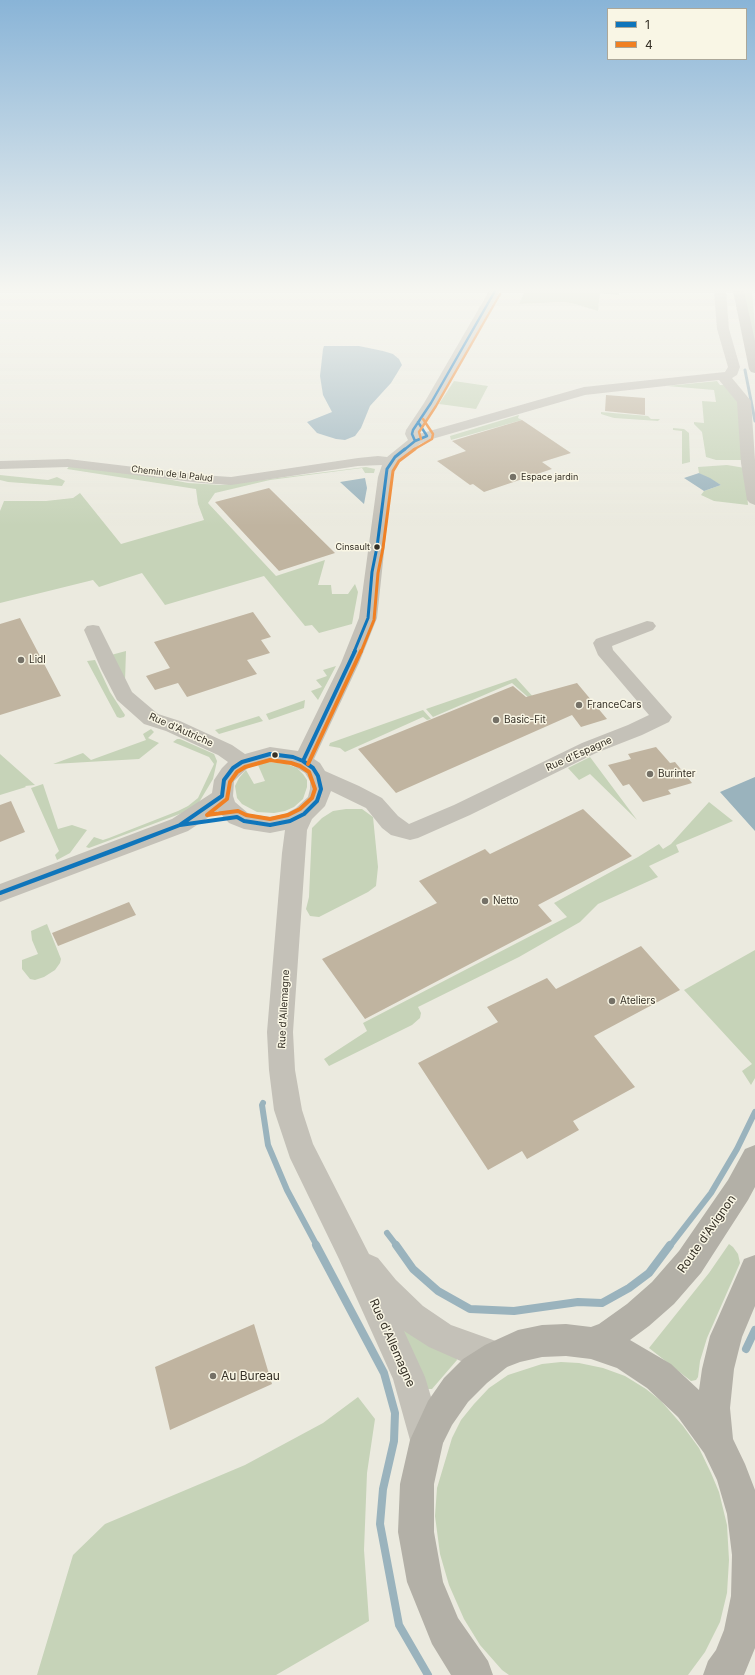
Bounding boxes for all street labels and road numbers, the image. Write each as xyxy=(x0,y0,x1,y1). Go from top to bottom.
street label: Chemin de la Palud xyxy=(131,464,213,484)
street label: Rue d'Autriche xyxy=(147,710,215,750)
street label: Rue d'Espagne xyxy=(544,734,614,774)
street label: Rue d'Allemagne xyxy=(276,969,292,1049)
street label: Route d'Avignon xyxy=(675,1192,739,1276)
street label: Rue d'Allemagne xyxy=(366,1297,418,1389)

